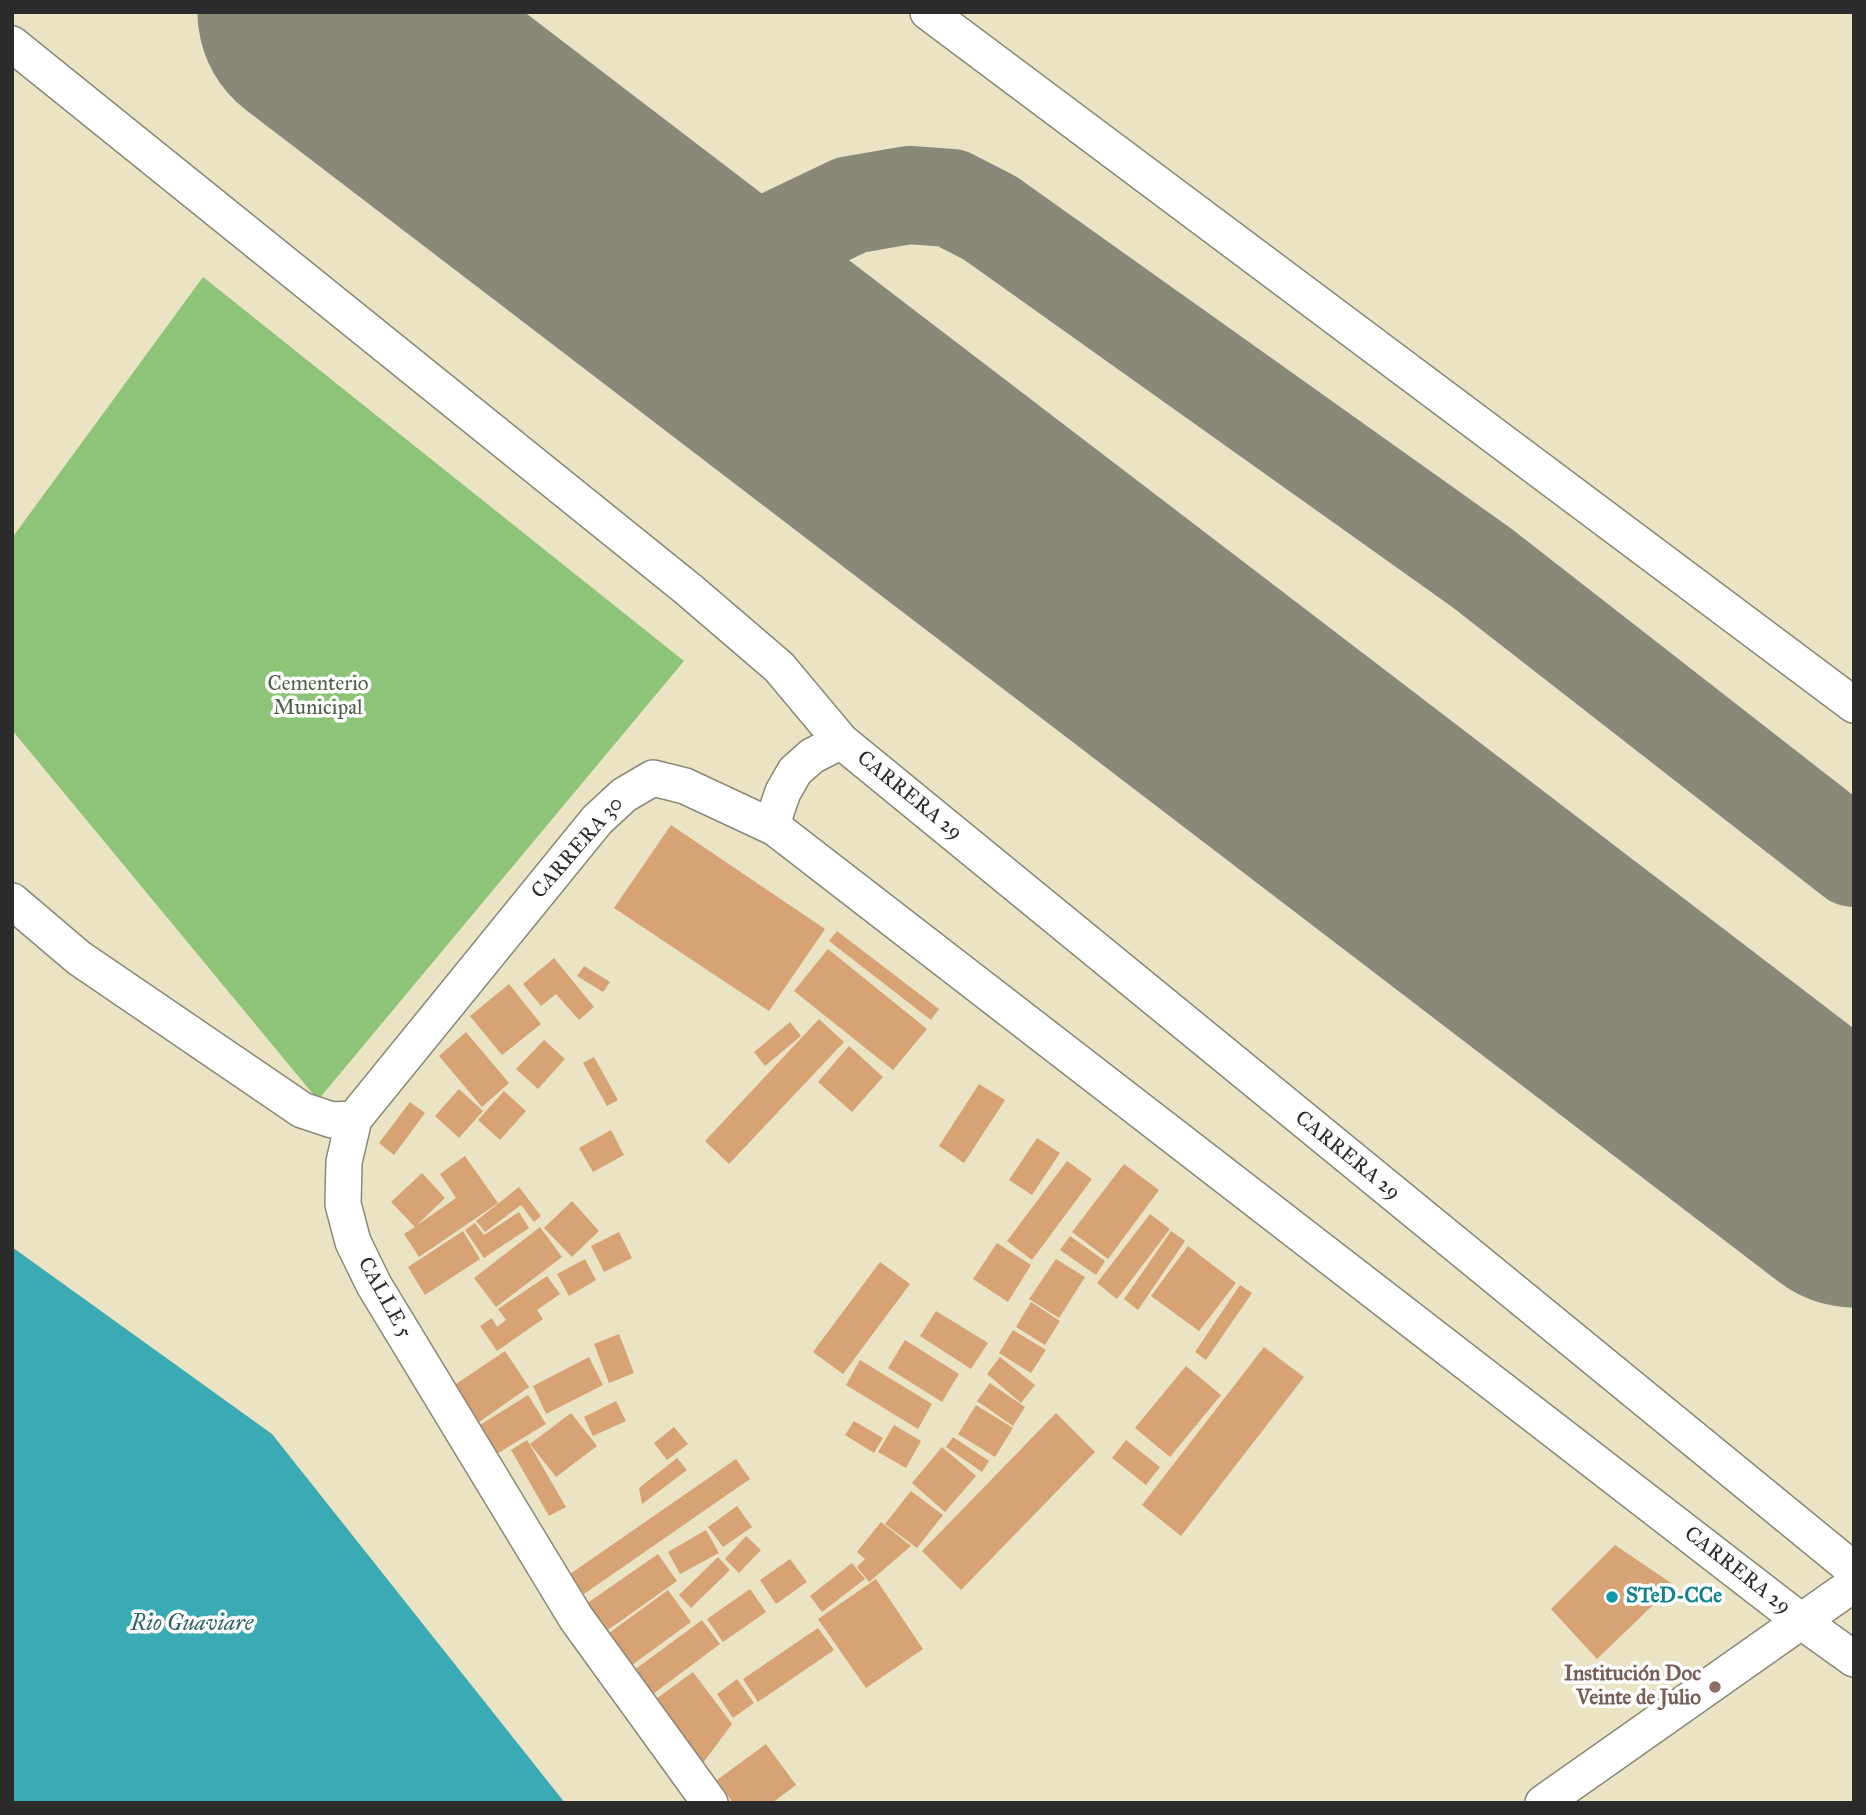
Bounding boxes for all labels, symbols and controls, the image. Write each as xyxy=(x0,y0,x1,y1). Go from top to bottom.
park label: Cementerio Municipal xyxy=(267,672,369,722)
street label: CARRERA 29 xyxy=(851,746,967,846)
street label: CARRERA 30 xyxy=(527,792,629,904)
street label: CARRERA 29 xyxy=(1289,1106,1405,1206)
street label: CALLE 5 xyxy=(351,1253,417,1343)
street label: CARRERA 29 xyxy=(1679,1522,1795,1620)
place label: STeD-CCe xyxy=(1626,1584,1722,1610)
marker: STeD-CCe xyxy=(1604,1589,1620,1605)
water label: Rio Guaviare xyxy=(131,1610,253,1638)
place label: Institución Doc Veinte de Julio xyxy=(1564,1662,1701,1712)
marker: Institución Doc Veinte de Julio xyxy=(1707,1679,1723,1695)

